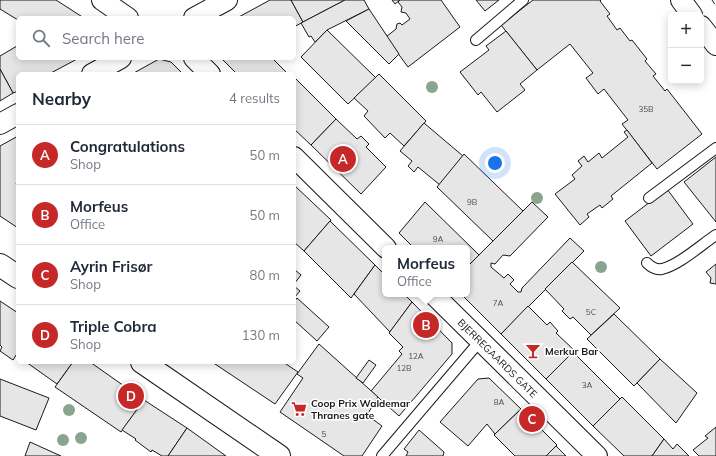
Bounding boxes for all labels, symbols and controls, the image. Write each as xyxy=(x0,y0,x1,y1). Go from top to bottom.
map controls xyxy=(668,12,704,84)
button: + xyxy=(668,12,704,48)
search box xyxy=(16,16,296,60)
icon: search xyxy=(30,27,52,49)
text: Search here xyxy=(62,29,144,48)
button: − xyxy=(668,48,704,84)
text: Nearby xyxy=(32,88,91,109)
text: 4 results xyxy=(229,90,280,106)
house number: 35B xyxy=(638,104,654,114)
text: Congratulations xyxy=(70,137,185,156)
pin: A xyxy=(330,144,356,174)
text: A xyxy=(40,147,50,163)
text: 50 m xyxy=(250,147,280,163)
your location xyxy=(485,153,505,173)
text: Shop xyxy=(70,156,101,172)
text: Morfeus xyxy=(70,197,128,216)
house number: 9B xyxy=(467,197,477,207)
text: B xyxy=(41,207,49,223)
text: 50 m xyxy=(250,207,280,223)
text: Office xyxy=(70,216,105,232)
house number: 9A xyxy=(433,234,443,244)
popup xyxy=(382,245,470,297)
text: Morfeus xyxy=(397,254,455,273)
text: Ayrin Frisør xyxy=(70,257,152,276)
text: C xyxy=(41,267,49,283)
text: 80 m xyxy=(250,267,280,283)
text: Office xyxy=(397,273,432,289)
text: Shop xyxy=(70,276,101,292)
house number: 7A xyxy=(493,298,503,308)
house number: 5C xyxy=(586,307,597,317)
pin: B xyxy=(413,310,439,340)
street label: BJERREGAARDS GATE xyxy=(455,316,540,401)
text: Triple Cobra xyxy=(70,317,157,336)
text: D xyxy=(40,327,50,343)
text: 130 m xyxy=(242,327,280,343)
text: Shop xyxy=(70,336,101,352)
bar icon: Merkur Bar xyxy=(524,342,542,360)
place label: Merkur Bar xyxy=(545,345,598,358)
house number: 12A xyxy=(408,351,424,361)
house number: 12B xyxy=(396,363,412,373)
house number: 3A xyxy=(582,380,592,390)
pin: D xyxy=(118,381,144,411)
place label: Coop Prix Waldemar Thranes gate xyxy=(311,397,410,422)
house number: 8A xyxy=(494,397,504,407)
supermarket icon: Coop Prix Waldemar Thranes gate xyxy=(290,400,308,418)
pin: C xyxy=(519,404,545,434)
house number: 5 xyxy=(322,429,327,439)

